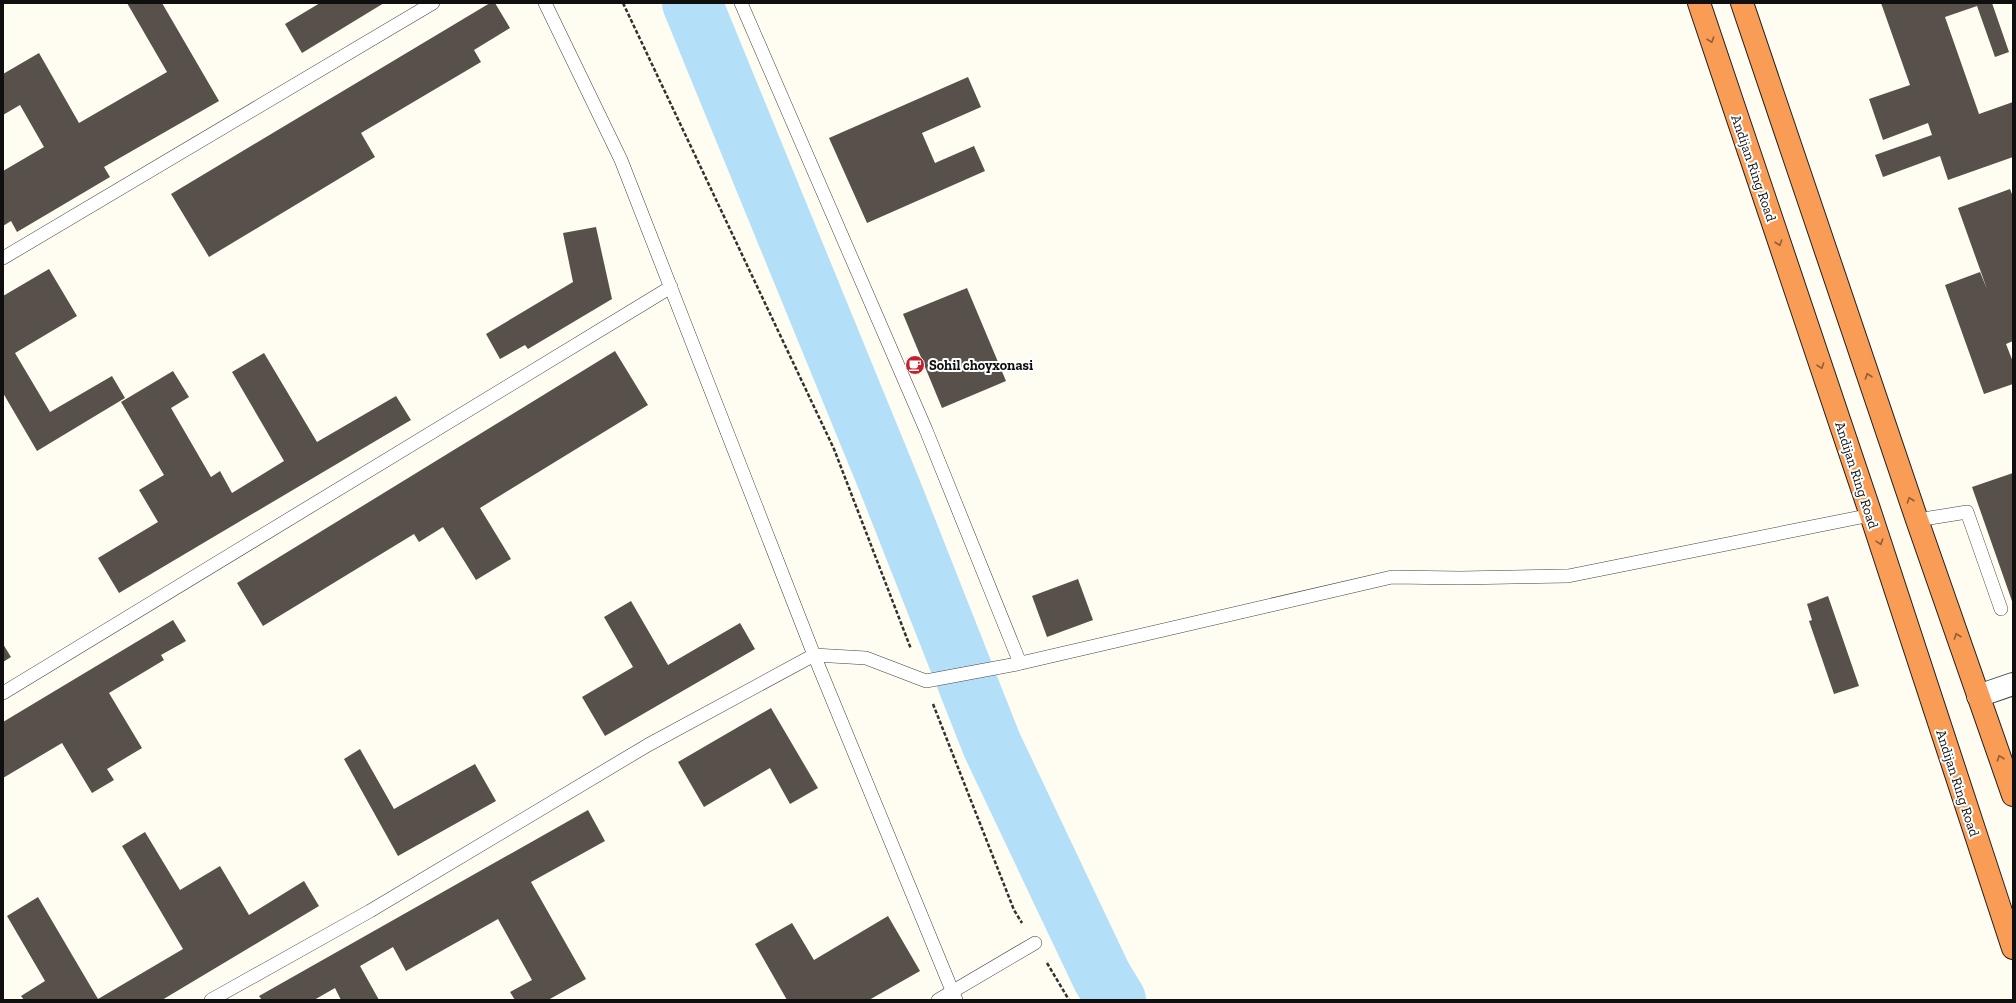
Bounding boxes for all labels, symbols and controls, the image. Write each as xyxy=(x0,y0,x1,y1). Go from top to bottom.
one-way arrow xyxy=(1706,36,1715,43)
street label: Andijan Ring Road xyxy=(1727,113,1780,224)
one-way arrow xyxy=(1775,239,1783,246)
cafe icon: Sohil choyxonasi xyxy=(904,354,926,376)
place label: Sohil choyxonasi xyxy=(929,357,1033,374)
one-way arrow xyxy=(1816,362,1825,369)
one-way arrow xyxy=(1864,373,1873,380)
street label: Andijan Ring Road xyxy=(1831,419,1882,531)
one-way arrow xyxy=(1906,496,1914,503)
one-way arrow xyxy=(1875,539,1884,546)
one-way arrow xyxy=(1953,632,1962,639)
street label: Andijan Ring Road xyxy=(1932,727,1983,839)
one-way arrow xyxy=(1996,755,2005,762)

